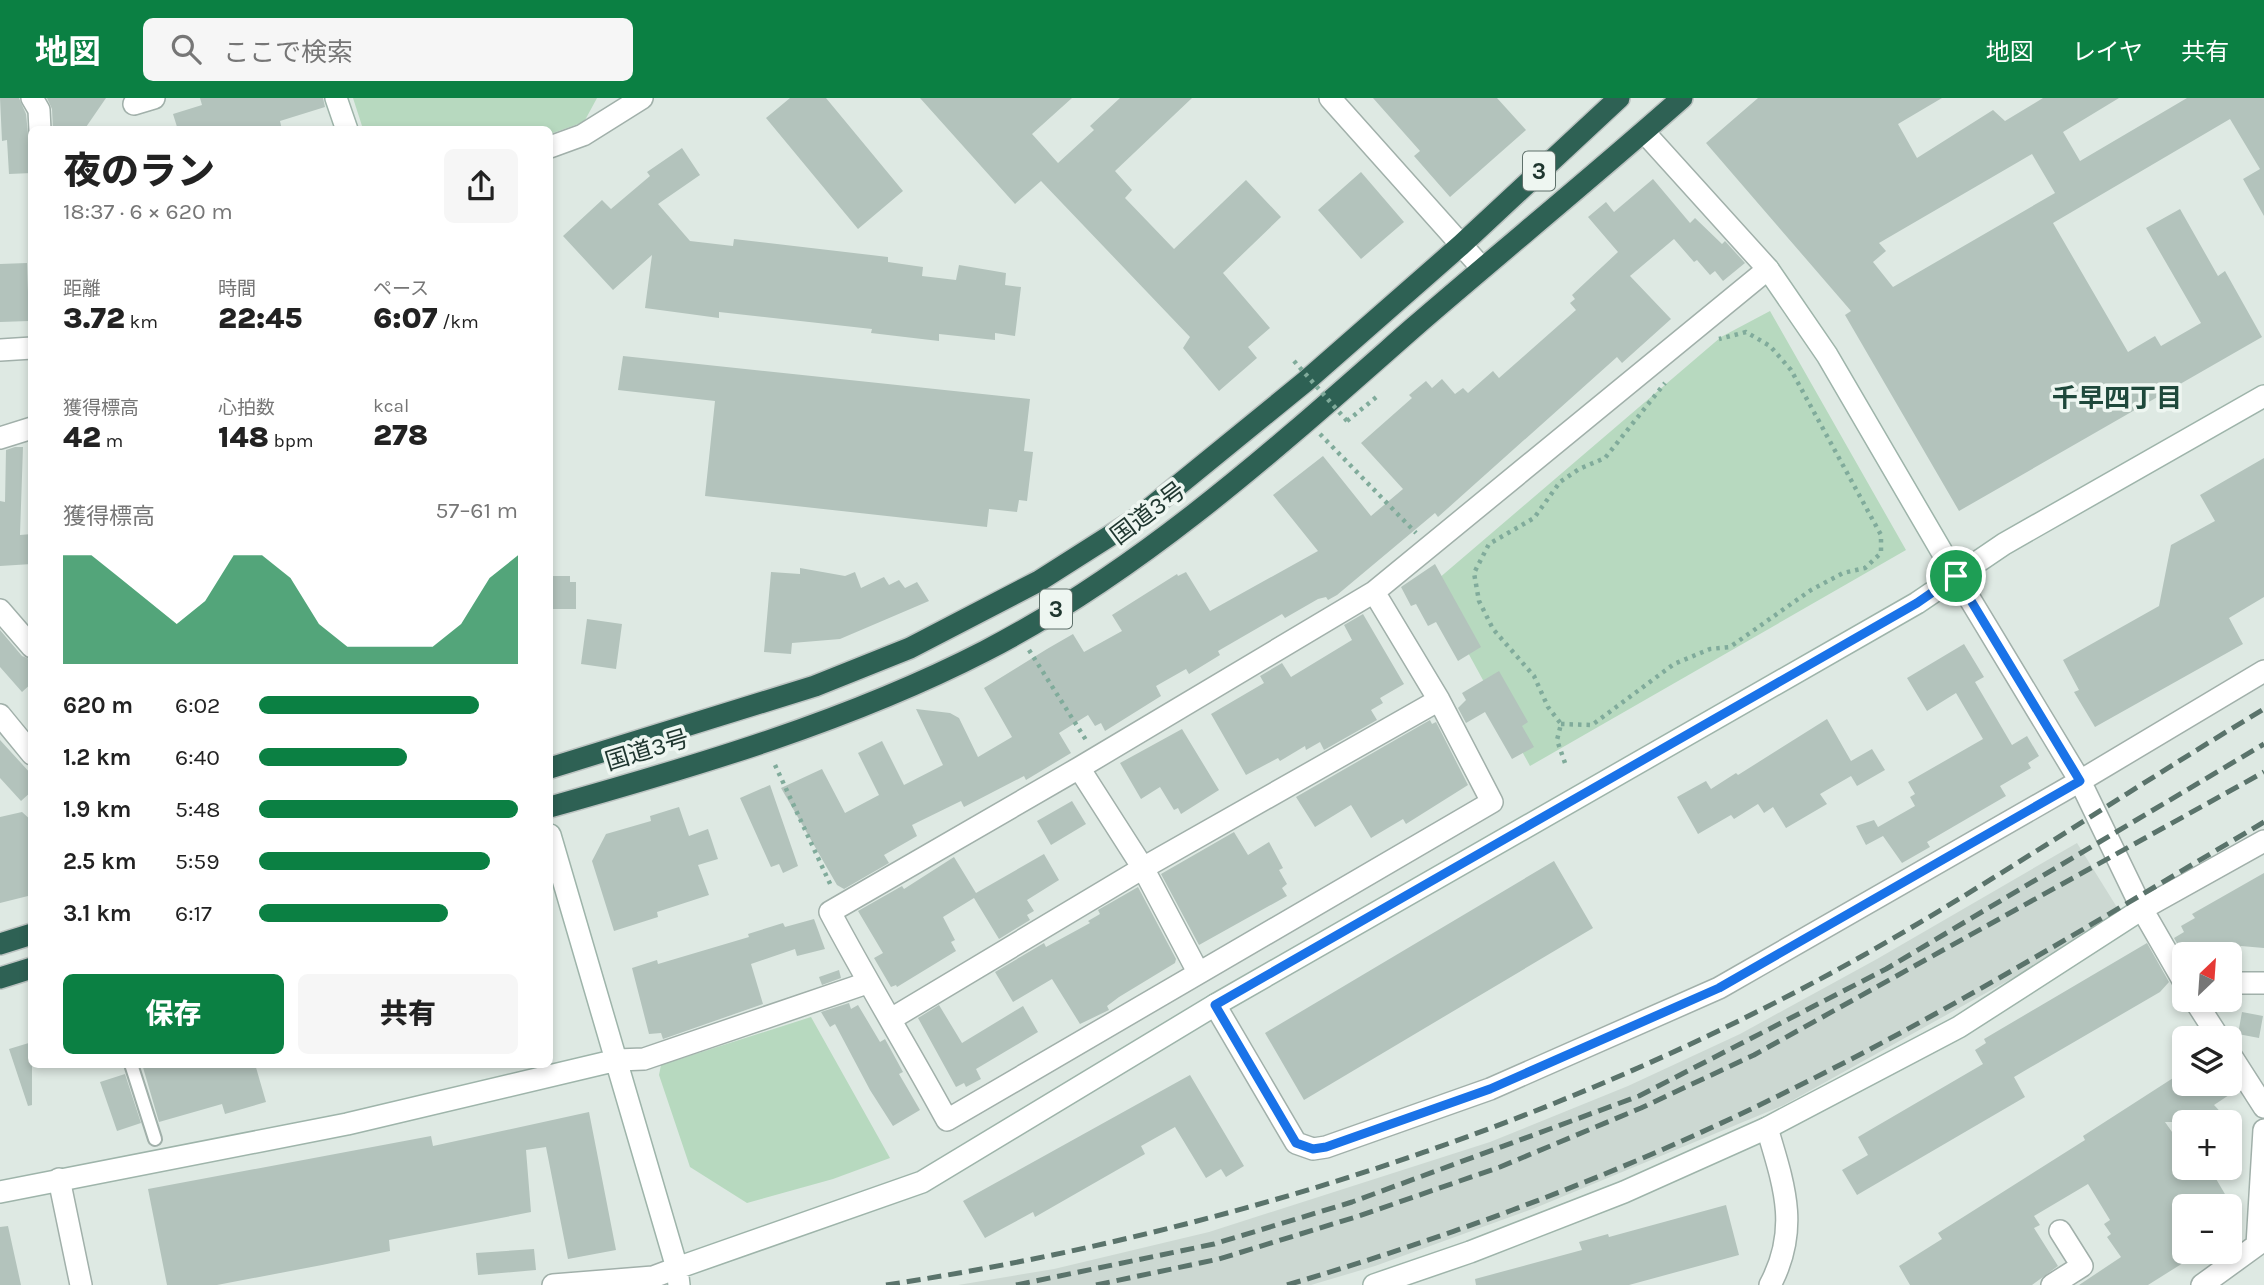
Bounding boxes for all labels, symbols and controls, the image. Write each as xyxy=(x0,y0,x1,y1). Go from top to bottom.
search box xyxy=(143,18,633,81)
icon: search xyxy=(167,30,205,68)
text: 地図 xyxy=(35,33,101,71)
text: ここで検索 xyxy=(223,37,353,68)
text: 地図 xyxy=(1986,38,2034,66)
text: レイヤ xyxy=(2072,38,2143,66)
text: 共有 xyxy=(2181,38,2229,66)
text: 夜のラン xyxy=(63,149,215,194)
button: share xyxy=(444,149,518,223)
road number: 3 xyxy=(1523,152,1555,190)
text: 18:37 · 6 × 620 m xyxy=(63,198,233,225)
text: 距離 xyxy=(63,278,101,300)
text: 時間 xyxy=(218,278,256,300)
text: ペース xyxy=(373,278,429,300)
text: 3.72 xyxy=(63,300,125,336)
text: 22:45 xyxy=(218,300,302,336)
text: 6:07 xyxy=(373,300,438,336)
text: km xyxy=(125,311,158,333)
text: /km xyxy=(438,311,479,333)
district label: 千早四丁目 xyxy=(2052,383,2182,414)
text: kcal xyxy=(373,395,409,417)
text: 獲得標高 xyxy=(63,397,139,419)
text: 心拍数 xyxy=(218,397,275,419)
text: 278 xyxy=(373,417,428,453)
text: 42 xyxy=(63,419,101,455)
text: 148 xyxy=(218,419,269,455)
text: m xyxy=(101,430,123,452)
text: bpm xyxy=(269,430,314,452)
street label: 国道3号 xyxy=(1105,476,1191,550)
text: 57–61 m xyxy=(436,497,518,524)
text: 獲得標高 xyxy=(63,503,155,530)
pin xyxy=(1926,546,1986,606)
icon: arrive xyxy=(1937,557,1975,595)
road number: 3 xyxy=(1040,589,1072,628)
text: 620 m xyxy=(63,692,133,719)
text: 6:02 xyxy=(175,692,220,719)
street label: 国道3号 xyxy=(602,724,692,776)
text: 1.2 km xyxy=(63,744,131,771)
text: 6:40 xyxy=(175,744,220,771)
text: 1.9 km xyxy=(63,796,131,823)
text: 5:48 xyxy=(175,796,220,823)
text: 2.5 km xyxy=(63,848,137,875)
text: 5:59 xyxy=(175,848,220,875)
text: 3.1 km xyxy=(63,900,132,927)
text: 6:17 xyxy=(175,900,212,927)
north arrow xyxy=(2172,942,2242,1012)
map controls xyxy=(2172,942,2242,1264)
button: 保存 xyxy=(63,974,284,1054)
button: 共有 xyxy=(298,974,518,1054)
button: layers xyxy=(2172,1026,2242,1096)
button: + xyxy=(2172,1110,2242,1180)
button: − xyxy=(2172,1194,2242,1264)

